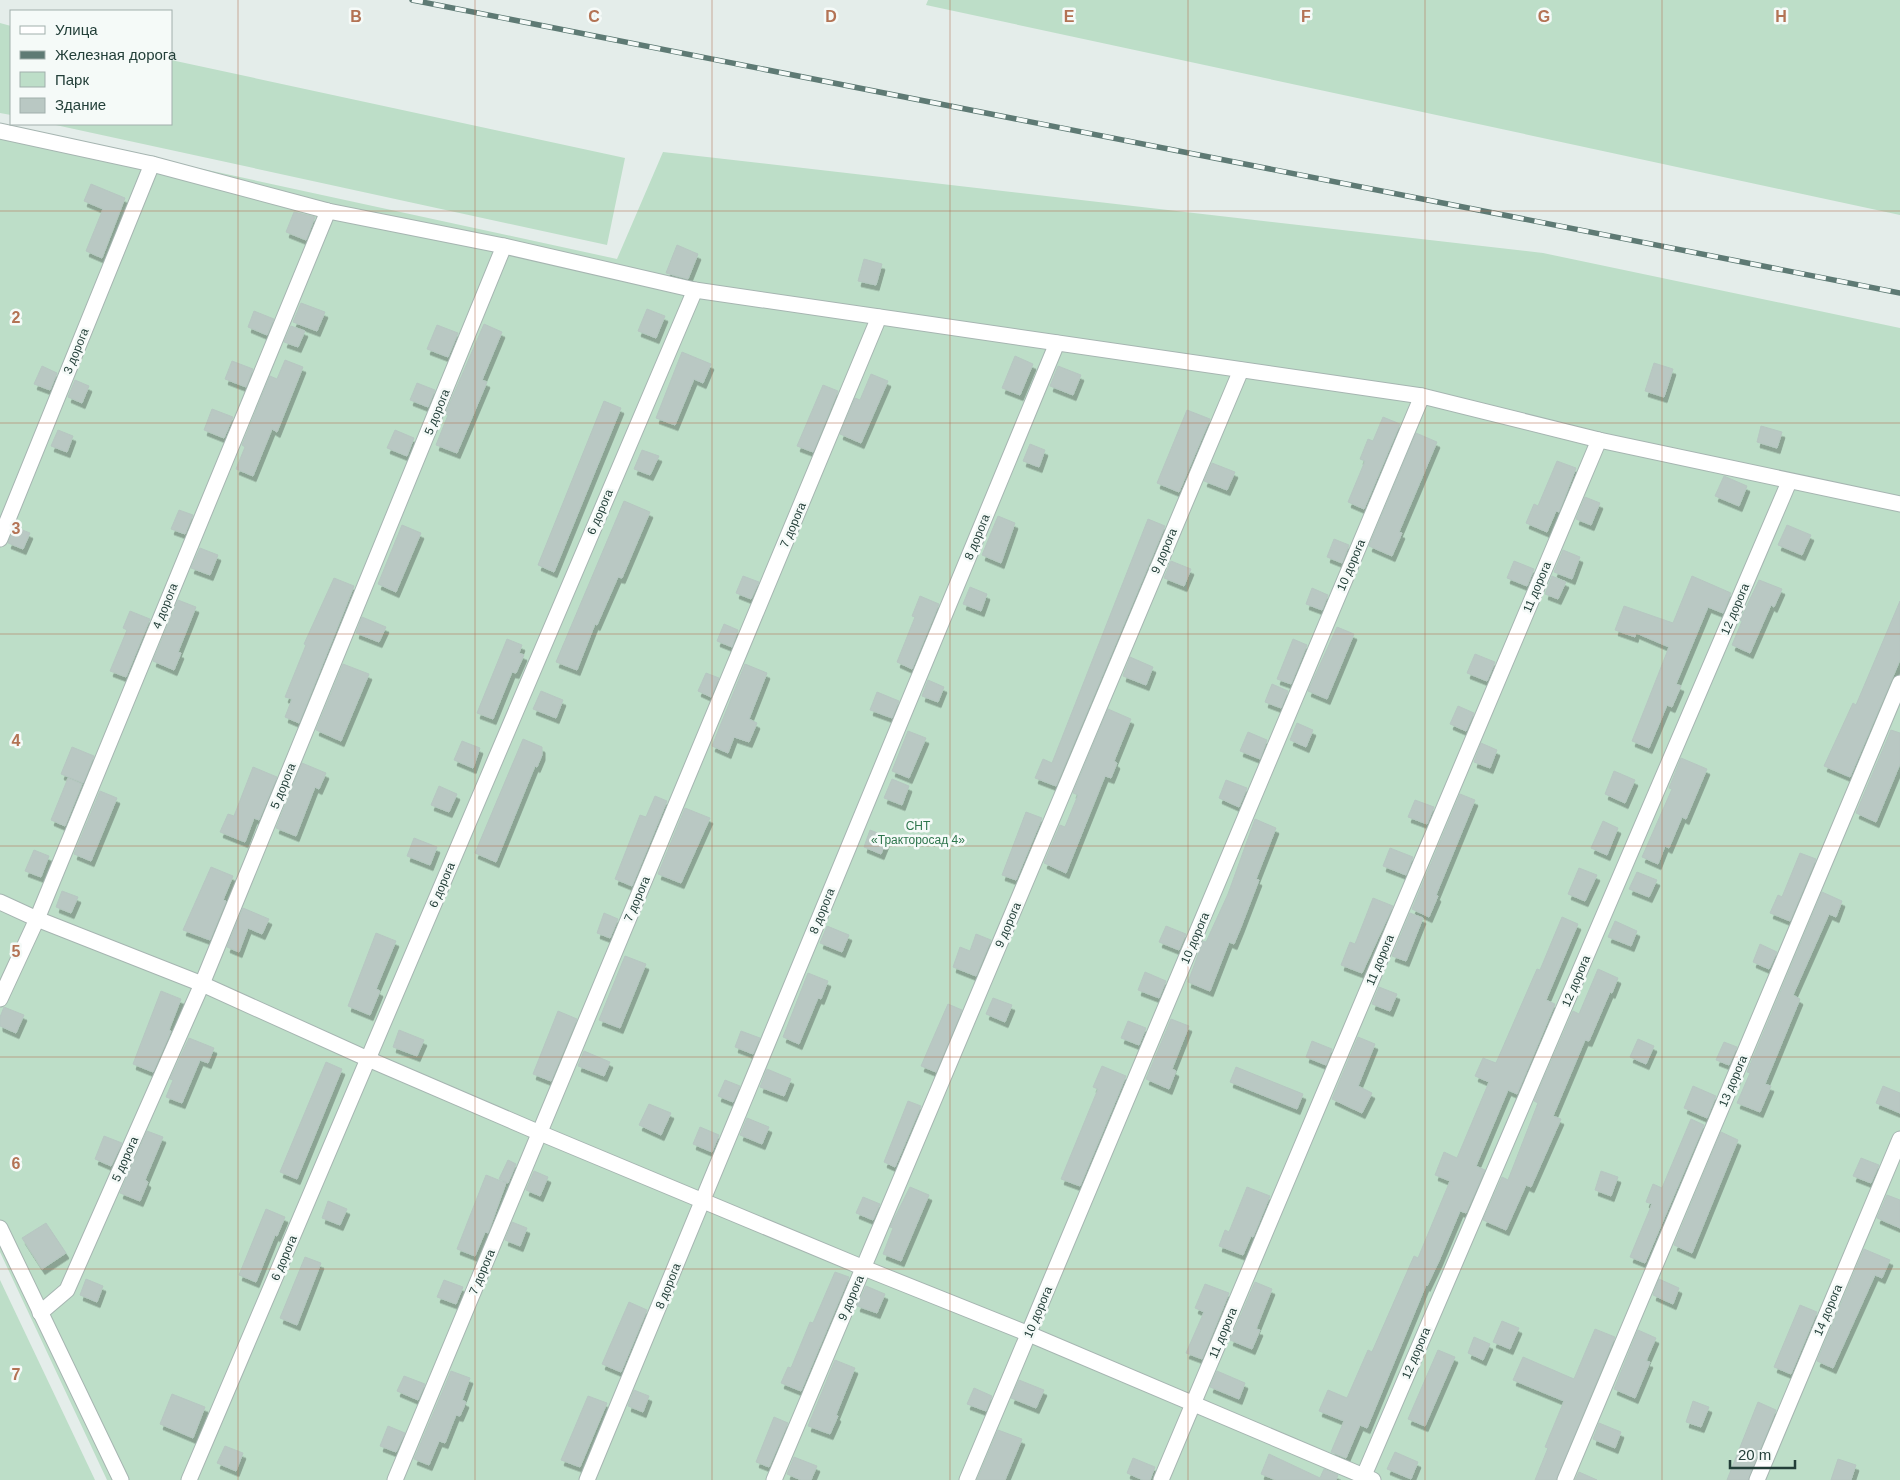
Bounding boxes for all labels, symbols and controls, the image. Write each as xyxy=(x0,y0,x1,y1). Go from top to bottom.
text: B xyxy=(350,8,362,25)
text: C xyxy=(588,8,600,25)
text: D xyxy=(825,8,837,25)
text: E xyxy=(1064,8,1075,25)
text: F xyxy=(1301,8,1311,25)
text: G xyxy=(1538,8,1550,25)
text: H xyxy=(1775,8,1787,25)
legend xyxy=(10,10,172,125)
text: Улица xyxy=(55,21,98,38)
text: Железная дорога xyxy=(55,46,177,63)
text: Парк xyxy=(55,71,89,88)
text: Здание xyxy=(55,96,106,113)
text: 2 xyxy=(12,309,21,326)
street label: 3 дорога xyxy=(61,326,92,376)
street label: 5 дорога xyxy=(422,387,453,437)
street label: 6 дорога xyxy=(584,487,616,537)
street label: 7 дорога xyxy=(777,500,809,550)
street label: 8 дорога xyxy=(962,512,993,562)
text: 3 xyxy=(12,520,21,537)
street label: 9 дорога xyxy=(1148,526,1180,576)
street label: 10 дорога xyxy=(1334,537,1368,593)
street label: 11 дорога xyxy=(1520,559,1554,614)
street label: 4 дорога xyxy=(150,581,181,631)
street label: 12 дорога xyxy=(1718,581,1752,637)
text: 4 xyxy=(12,732,21,749)
street label: 5 дорога xyxy=(268,761,299,811)
park label: СНТ «Тракторосад 4» xyxy=(871,819,965,847)
street label: 6 дорога xyxy=(426,860,458,910)
street label: 7 дорога xyxy=(621,874,653,924)
street label: 8 дорога xyxy=(807,886,838,936)
street label: 9 дорога xyxy=(992,900,1024,950)
street label: 10 дорога xyxy=(1178,910,1212,966)
street label: 11 дорога xyxy=(1363,932,1397,987)
text: 5 xyxy=(12,943,21,960)
street label: 12 дорога xyxy=(1559,953,1593,1009)
street label: 13 дорога xyxy=(1716,1053,1750,1109)
street label: 5 дорога xyxy=(109,1134,141,1184)
text: 6 xyxy=(12,1155,21,1172)
street label: 6 дорога xyxy=(268,1233,300,1283)
street label: 7 дорога xyxy=(466,1247,498,1297)
street label: 8 дорога xyxy=(653,1261,684,1311)
street label: 9 дорога xyxy=(835,1273,867,1323)
street label: 14 дорога xyxy=(1811,1282,1845,1338)
street label: 10 дорога xyxy=(1021,1284,1055,1340)
street label: 11 дорога xyxy=(1206,1305,1240,1360)
street label: 12 дорога xyxy=(1399,1325,1433,1381)
text: 7 xyxy=(12,1366,21,1383)
scale bar xyxy=(1730,1438,1795,1470)
text: 20 m xyxy=(1738,1446,1771,1463)

